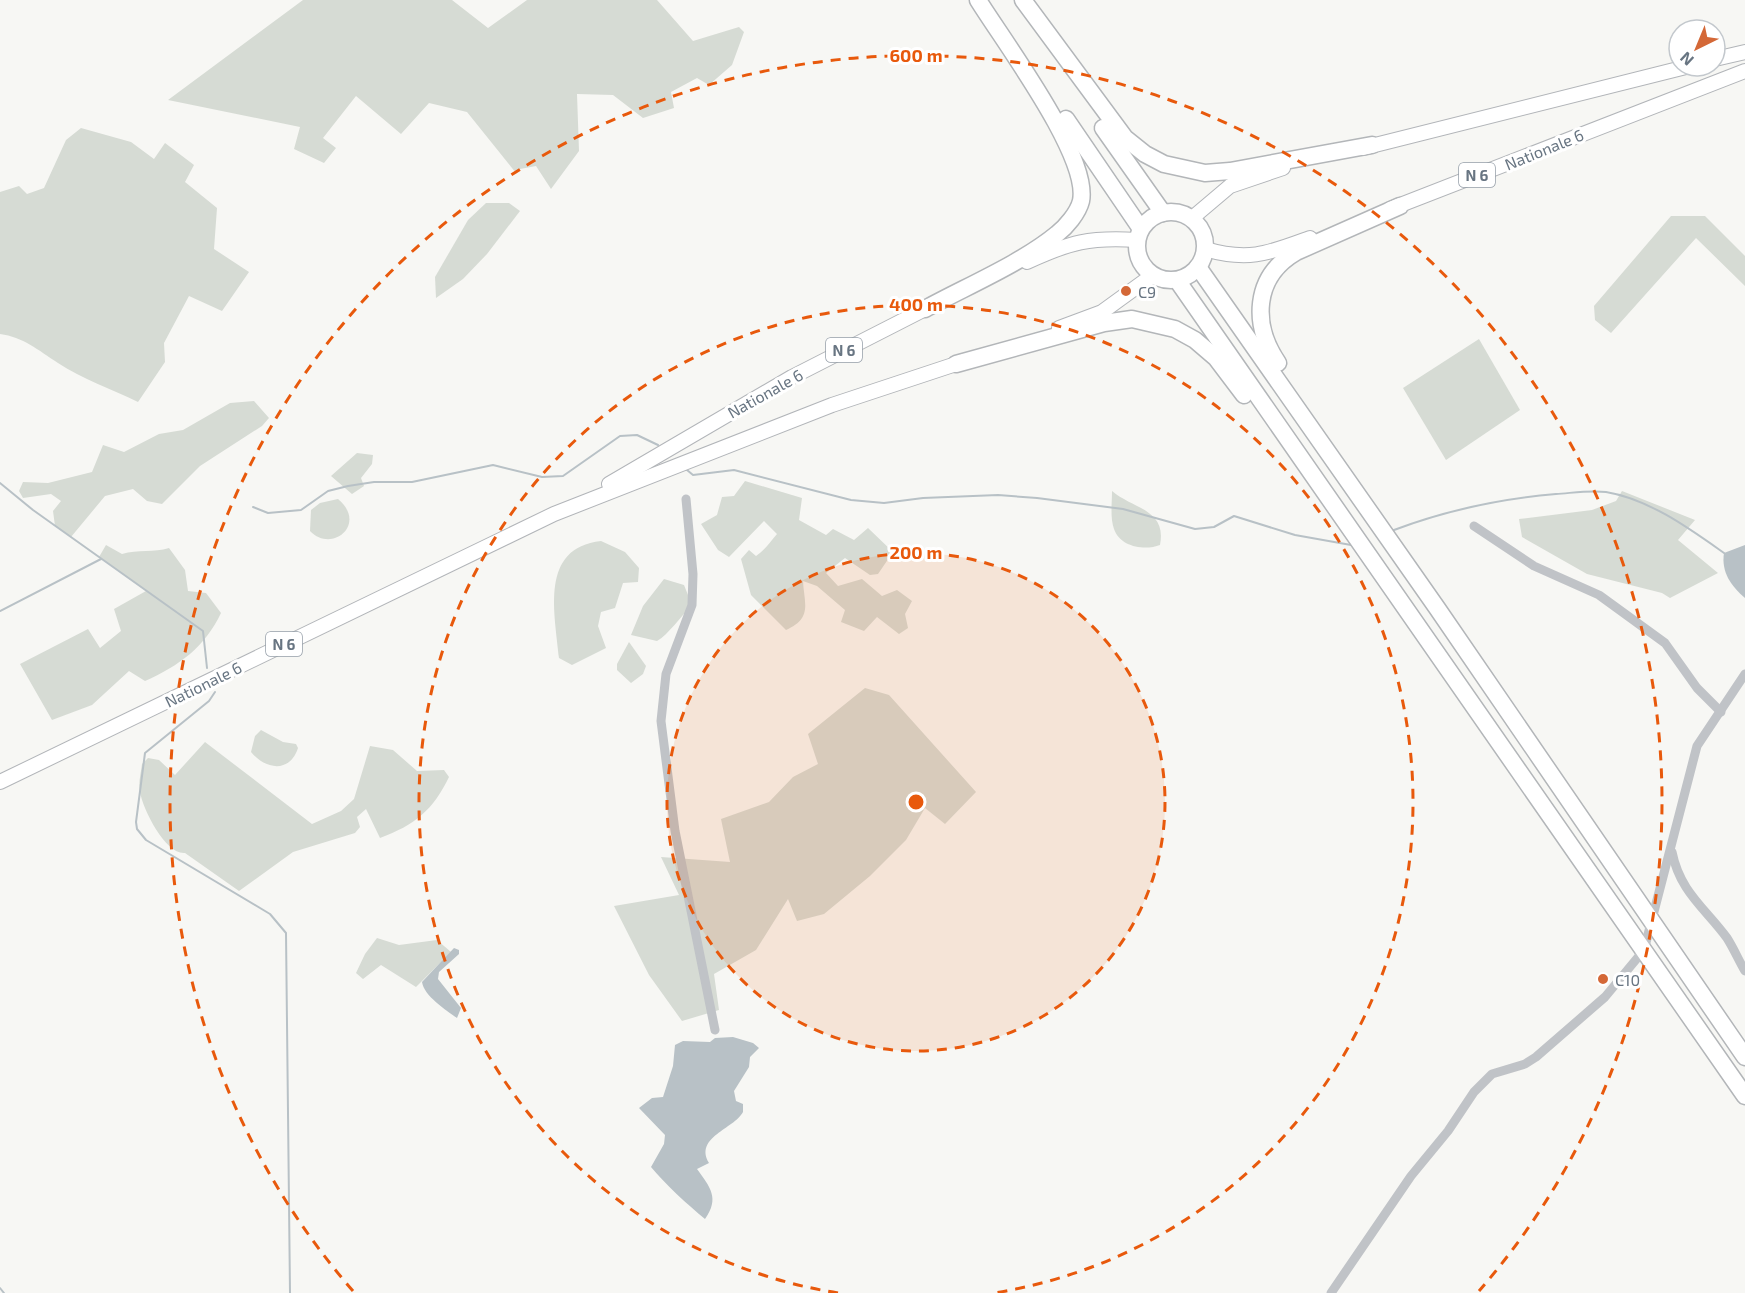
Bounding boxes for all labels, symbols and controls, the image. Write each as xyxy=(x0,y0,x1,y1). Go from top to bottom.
north arrow xyxy=(1667,18,1727,78)
text: 600 m xyxy=(889,44,943,66)
text: N xyxy=(1676,48,1697,70)
street label: Nationale 6 xyxy=(1502,125,1586,173)
road number: N 6 xyxy=(1459,163,1495,187)
place label: C9 xyxy=(1138,282,1156,301)
marker: C9 xyxy=(1119,284,1133,298)
text: 400 m xyxy=(889,293,943,315)
road number: N 6 xyxy=(826,338,862,362)
street label: Nationale 6 xyxy=(724,364,806,422)
text: 200 m xyxy=(890,541,942,563)
road number: N 6 xyxy=(266,632,302,656)
street label: Nationale 6 xyxy=(161,657,245,711)
centre of rings xyxy=(906,792,926,812)
place label: C10 xyxy=(1615,970,1640,989)
marker: C10 xyxy=(1596,972,1610,986)

